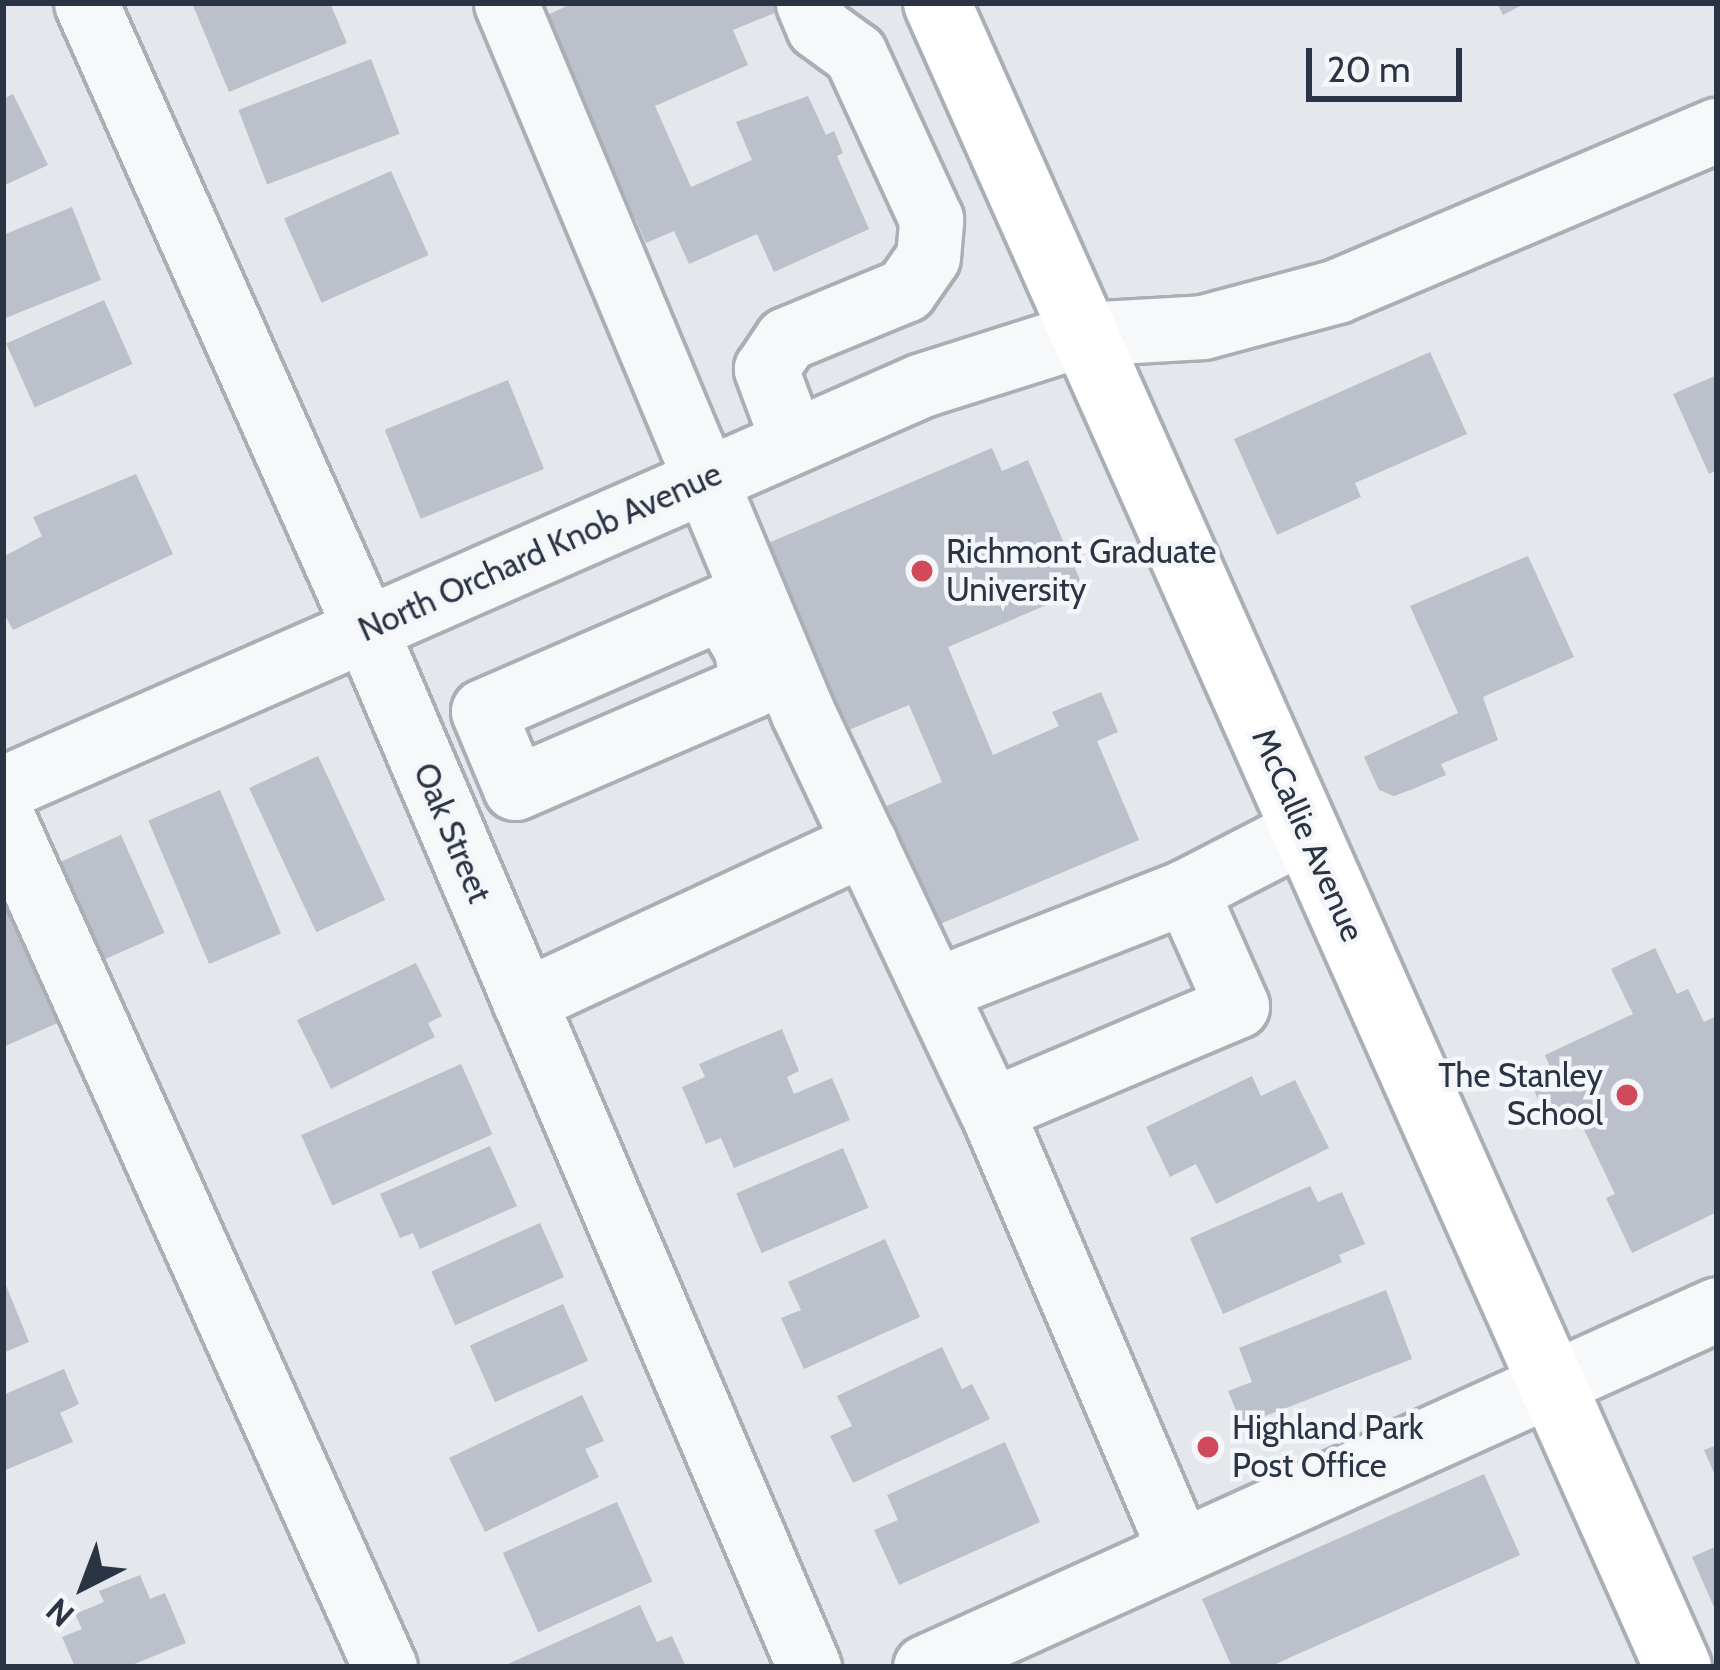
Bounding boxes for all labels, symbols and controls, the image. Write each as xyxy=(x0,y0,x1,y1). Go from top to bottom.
scale bar xyxy=(1312,24,1468,98)
text: 20 m xyxy=(1327,47,1411,91)
street label: North Orchard Knob Avenue xyxy=(352,454,728,650)
place label: Richmont Graduate University xyxy=(946,532,1216,610)
marker: Richmont Graduate University xyxy=(909,558,935,584)
street label: McCallie Avenue xyxy=(1243,722,1373,948)
street label: Oak Street xyxy=(405,757,499,909)
place label: The Stanley School xyxy=(1438,1056,1603,1134)
marker: The Stanley School xyxy=(1614,1082,1640,1108)
place label: Highland Park Post Office xyxy=(1232,1408,1424,1486)
marker: Highland Park Post Office xyxy=(1195,1434,1221,1460)
north arrow xyxy=(24,1526,144,1646)
text: N xyxy=(38,1590,82,1635)

